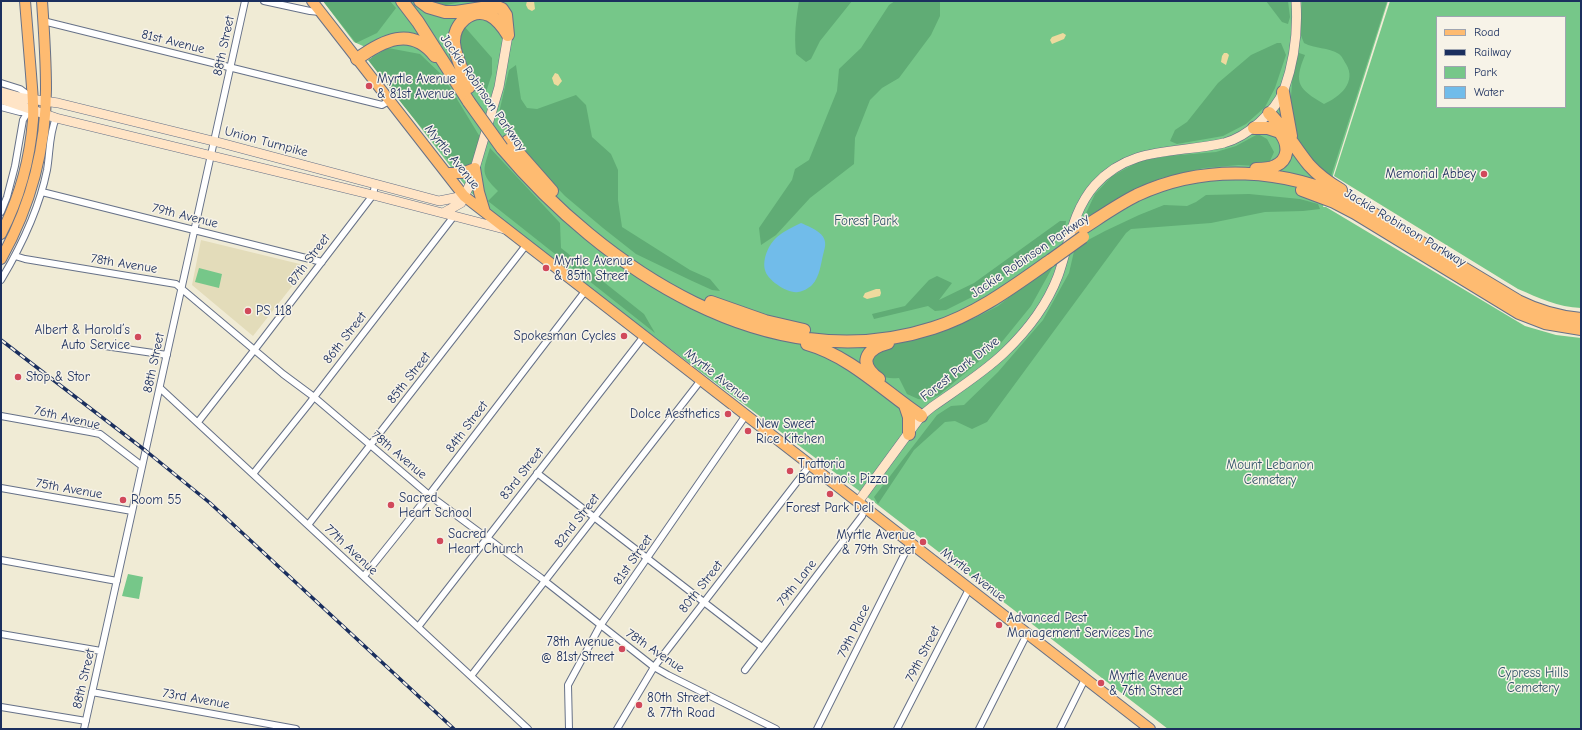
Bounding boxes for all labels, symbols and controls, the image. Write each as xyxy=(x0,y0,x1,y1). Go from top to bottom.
street label: 88th Street xyxy=(210,15,238,77)
legend xyxy=(1436,16,1566,108)
text: Road xyxy=(1474,25,1500,39)
street label: 81st Avenue xyxy=(140,27,206,57)
street label: Jackie Robinson Parkway xyxy=(437,31,529,155)
text: Railway xyxy=(1474,45,1511,59)
text: Park xyxy=(1474,65,1497,79)
place label: Myrtle Avenue & 81st Avenue xyxy=(377,71,456,102)
marker: Myrtle Avenue & 81st Avenue xyxy=(364,81,374,91)
text: Water xyxy=(1474,85,1504,99)
street label: Myrtle Avenue xyxy=(421,121,483,193)
street label: Union Turnpike xyxy=(223,123,309,161)
place label: Memorial Abbey xyxy=(1385,166,1476,182)
marker: Memorial Abbey xyxy=(1479,169,1489,179)
street label: Jackie Robinson Parkway xyxy=(1341,185,1469,271)
street label: 79th Avenue xyxy=(150,200,220,232)
street label: Jackie Robinson Parkway xyxy=(968,211,1092,301)
park label: Forest Park xyxy=(834,213,898,229)
street label: 87th Street xyxy=(285,231,333,289)
street label: 78th Avenue xyxy=(89,251,159,277)
place label: Myrtle Avenue & 85th Street xyxy=(554,253,633,284)
marker: Myrtle Avenue & 85th Street xyxy=(541,263,551,273)
place label: PS 118 xyxy=(256,303,292,319)
marker: PS 118 xyxy=(243,306,253,316)
street label: 86th Street xyxy=(320,309,370,367)
place label: Albert & Harold’s Auto Service xyxy=(35,322,130,353)
place label: Spokesman Cycles xyxy=(513,328,616,344)
marker: Spokesman Cycles xyxy=(619,331,629,341)
marker: Albert & Harold’s Auto Service xyxy=(133,332,143,342)
street label: 88th Street xyxy=(140,332,168,394)
street label: Forest Park Drive xyxy=(917,333,1003,405)
street label: Myrtle Avenue xyxy=(681,346,753,406)
street label: 85th Street xyxy=(384,349,434,407)
place label: Stop & Stor xyxy=(26,369,90,385)
marker: Stop & Stor xyxy=(13,372,23,382)
street label: 84th Street xyxy=(443,398,491,456)
street label: 76th Avenue xyxy=(32,403,102,433)
place label: Dolce Aesthetics xyxy=(630,406,720,422)
marker: Dolce Aesthetics xyxy=(723,409,733,419)
place label: New Sweet Rice Kitchen xyxy=(756,416,824,447)
marker: New Sweet Rice Kitchen xyxy=(743,426,753,436)
street label: 78th Avenue xyxy=(368,427,430,483)
street label: 83rd Street xyxy=(497,445,547,503)
place label: Trattoria Bambino's Pizza xyxy=(798,456,888,487)
park label: Mount Lebanon Cemetery xyxy=(1226,457,1314,488)
marker: Trattoria Bambino's Pizza xyxy=(785,466,795,476)
street label: 75th Avenue xyxy=(34,475,104,503)
marker: Forest Park Deli xyxy=(825,489,835,499)
place label: Sacred Heart School xyxy=(399,490,472,521)
street label: 82nd Street xyxy=(551,491,603,551)
place label: Room 55 xyxy=(131,492,182,508)
marker: Room 55 xyxy=(118,495,128,505)
marker: Sacred Heart School xyxy=(386,500,396,510)
place label: Forest Park Deli xyxy=(786,500,874,516)
street label: 77th Avenue xyxy=(321,521,381,579)
place label: Sacred Heart Church xyxy=(448,526,523,557)
place label: Myrtle Avenue & 79th Street xyxy=(836,527,915,558)
street label: 81st Street xyxy=(610,532,656,588)
marker: Sacred Heart Church xyxy=(435,536,445,546)
marker: Myrtle Avenue & 79th Street xyxy=(918,537,928,547)
street label: Myrtle Avenue xyxy=(937,545,1009,605)
street label: 79th Lane xyxy=(774,557,820,609)
street label: 80th Street xyxy=(676,558,726,616)
street label: 79th Place xyxy=(834,602,874,660)
place label: Advanced Pest Management Services Inc xyxy=(1007,610,1153,641)
marker: Advanced Pest Management Services Inc xyxy=(994,620,1004,630)
street label: 79th Street xyxy=(902,623,944,685)
street label: 78th Avenue xyxy=(623,626,687,676)
place label: 78th Avenue @ 81st Street xyxy=(541,634,614,665)
marker: 78th Avenue @ 81st Street xyxy=(617,644,627,654)
street label: 88th Street xyxy=(70,648,98,710)
park label: Cypress Hills Cemetery xyxy=(1498,665,1568,696)
place label: Myrtle Avenue & 76th Street xyxy=(1109,668,1188,699)
marker: Myrtle Avenue & 76th Street xyxy=(1096,678,1106,688)
street label: 73rd Avenue xyxy=(161,685,231,713)
place label: 80th Street & 77th Road xyxy=(647,690,715,721)
marker: 80th Street & 77th Road xyxy=(634,700,644,710)

